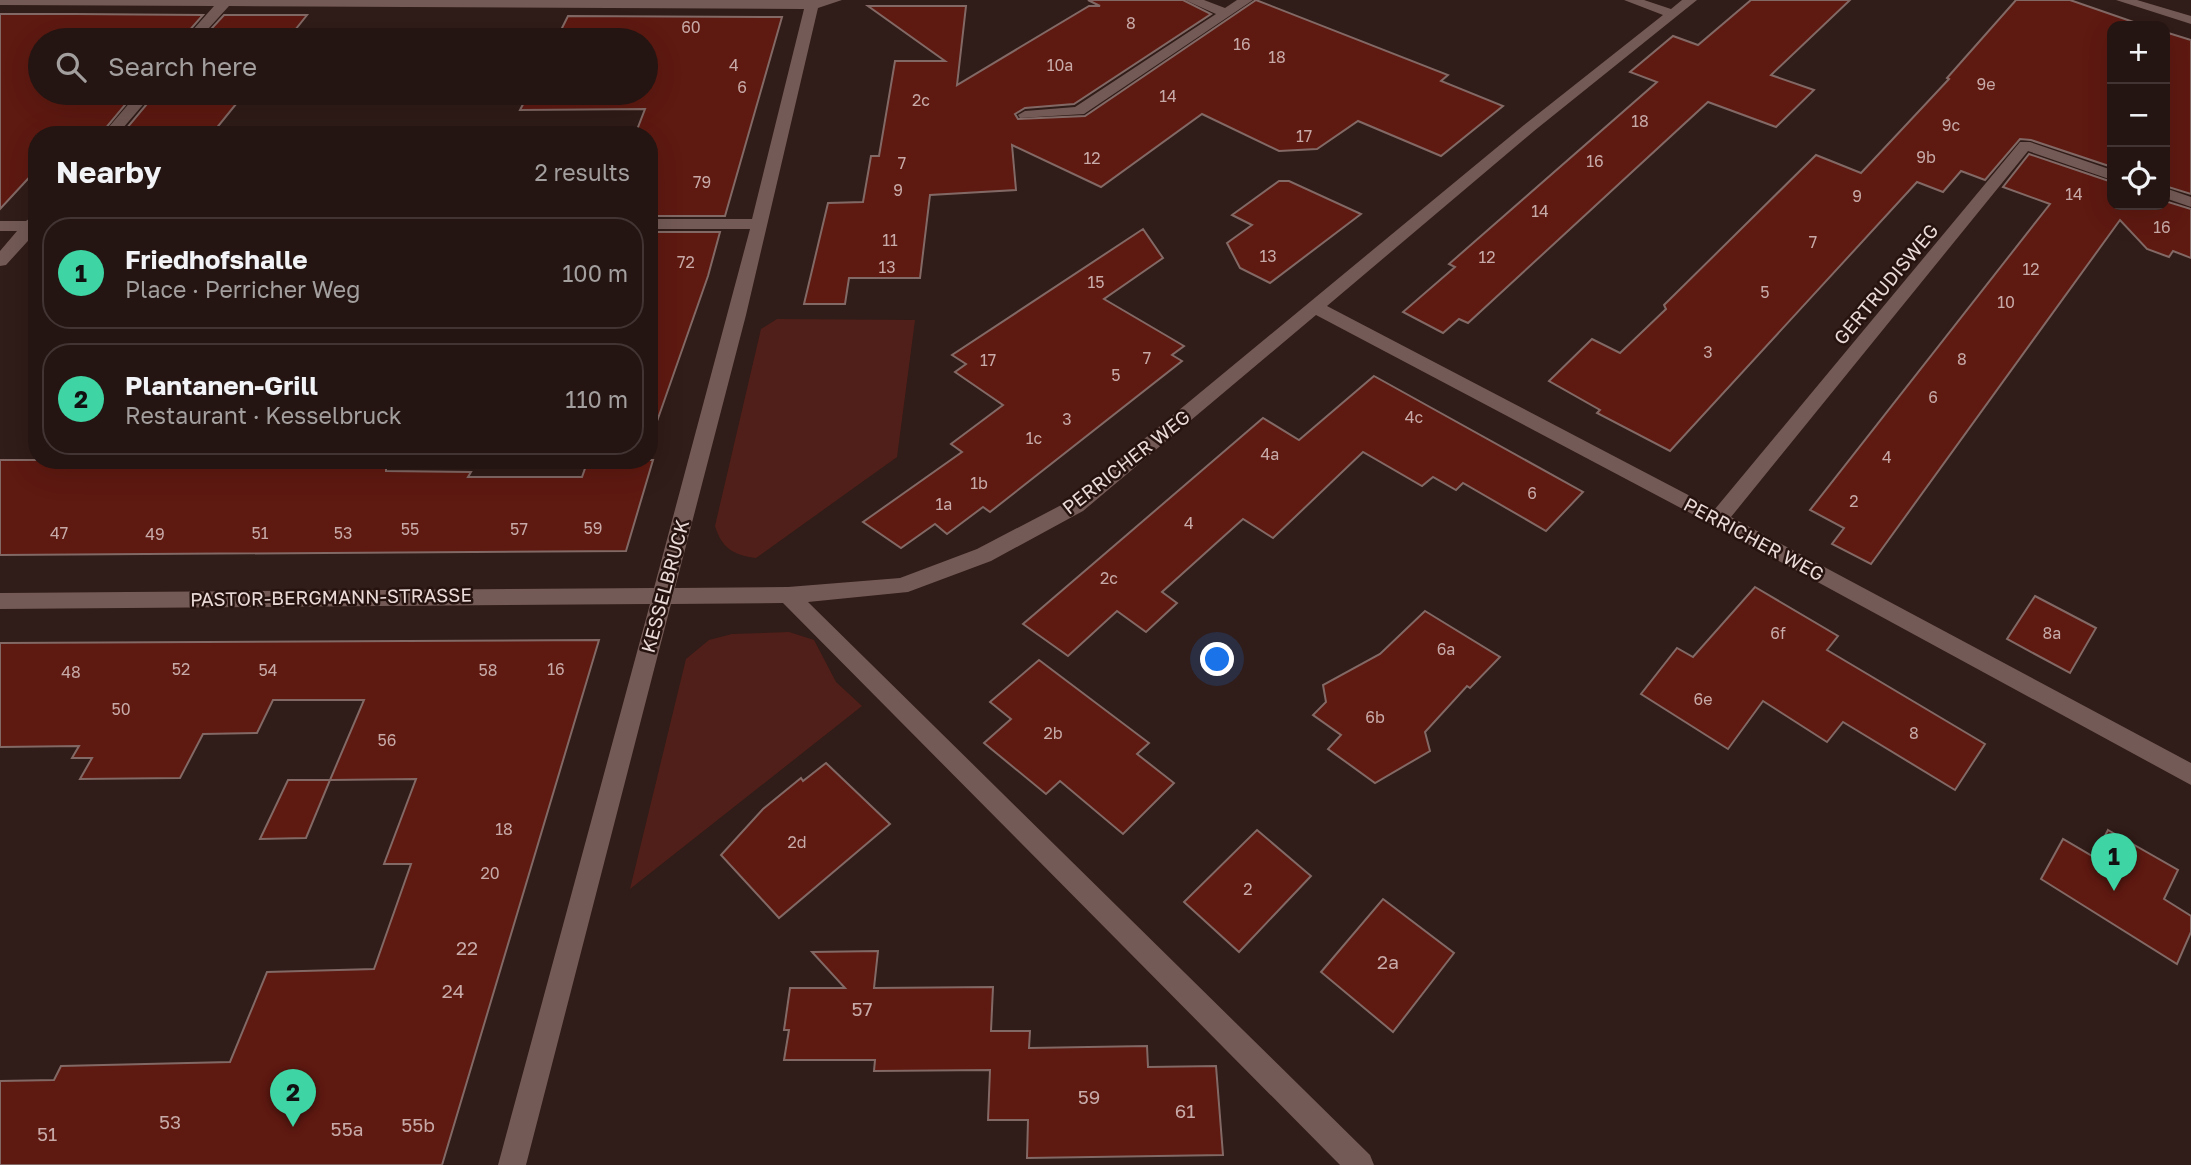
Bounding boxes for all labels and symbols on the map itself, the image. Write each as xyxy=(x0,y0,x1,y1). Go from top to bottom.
house number: 8 xyxy=(1126,13,1136,33)
house number: 60 xyxy=(681,17,701,37)
house number: 16 xyxy=(1233,34,1251,54)
house number: 18 xyxy=(1268,47,1286,67)
house number: 4 xyxy=(729,55,739,75)
house number: 10a xyxy=(1047,55,1073,75)
house number: 9e xyxy=(1977,74,1995,94)
house number: 6 xyxy=(737,77,747,97)
house number: 14 xyxy=(1159,86,1177,106)
house number: 2c xyxy=(912,90,930,110)
house number: 18 xyxy=(1631,111,1649,131)
house number: 9c xyxy=(1942,115,1960,135)
house number: 17 xyxy=(1296,126,1312,146)
house number: 9b xyxy=(1916,147,1936,167)
house number: 12 xyxy=(1083,148,1101,168)
house number: 16 xyxy=(1586,151,1604,171)
house number: 7 xyxy=(898,153,906,173)
house number: 79 xyxy=(693,172,711,192)
house number: 9 xyxy=(893,180,903,200)
house number: 14 xyxy=(2065,184,2083,204)
house number: 9 xyxy=(1852,186,1862,206)
house number: 14 xyxy=(1531,201,1549,221)
house number: 16 xyxy=(2153,217,2171,237)
street label: GERTRUDISWEG xyxy=(1828,219,1943,349)
house number: 11 xyxy=(882,230,898,250)
house number: 7 xyxy=(1809,232,1817,252)
house number: 13 xyxy=(1259,246,1277,266)
house number: 12 xyxy=(1478,247,1496,267)
house number: 72 xyxy=(677,252,695,272)
house number: 13 xyxy=(878,257,896,277)
house number: 12 xyxy=(2022,259,2040,279)
house number: 15 xyxy=(1087,272,1105,292)
house number: 5 xyxy=(1760,282,1770,302)
house number: 10 xyxy=(1997,292,2015,312)
house number: 3 xyxy=(1703,342,1713,362)
house number: 7 xyxy=(1143,348,1151,368)
house number: 8 xyxy=(1957,349,1967,369)
house number: 17 xyxy=(980,350,996,370)
house number: 5 xyxy=(1111,365,1121,385)
house number: 6 xyxy=(1928,387,1938,407)
street label: PERRICHER WEG xyxy=(1057,405,1194,519)
house number: 4c xyxy=(1405,407,1424,427)
house number: 3 xyxy=(1062,409,1072,429)
house number: 1c xyxy=(1026,428,1043,448)
house number: 4a xyxy=(1261,444,1279,464)
house number: 4 xyxy=(1882,447,1892,467)
house number: 1b xyxy=(970,473,988,493)
house number: 6 xyxy=(1527,483,1537,503)
house number: 2 xyxy=(1849,491,1859,511)
street label: PERRICHER WEG xyxy=(1680,492,1828,585)
house number: 1a xyxy=(936,494,952,514)
house number: 4 xyxy=(1184,513,1194,533)
street label: KESSELBRUCK xyxy=(636,517,693,655)
house number: 59 xyxy=(584,518,602,538)
house number: 55 xyxy=(401,519,419,539)
house number: 57 xyxy=(510,519,528,539)
house number: 47 xyxy=(50,523,68,543)
house number: 51 xyxy=(251,523,269,543)
house number: 53 xyxy=(334,523,352,543)
house number: 49 xyxy=(145,524,165,544)
house number: 2c xyxy=(1100,568,1118,588)
street label: PASTOR-BERGMANN-STRASSE xyxy=(190,583,472,610)
house number: 6f xyxy=(1770,623,1786,643)
house number: 8a xyxy=(2043,623,2061,643)
house number: 6a xyxy=(1437,639,1455,659)
your location xyxy=(1200,642,1234,676)
house number: 52 xyxy=(172,659,190,679)
house number: 16 xyxy=(547,659,565,679)
house number: 54 xyxy=(258,660,278,680)
house number: 58 xyxy=(478,660,498,680)
house number: 48 xyxy=(61,662,81,682)
house number: 6e xyxy=(1694,689,1712,709)
house number: 50 xyxy=(111,699,131,719)
house number: 6b xyxy=(1365,707,1385,727)
house number: 2b xyxy=(1043,723,1063,743)
house number: 8 xyxy=(1909,723,1919,743)
house number: 56 xyxy=(378,730,396,750)
house number: 18 xyxy=(495,819,513,839)
house number: 2d xyxy=(787,832,807,852)
pin: 1 xyxy=(2091,833,2137,891)
house number: 20 xyxy=(480,863,500,883)
house number: 2 xyxy=(1243,879,1253,899)
house number: 22 xyxy=(456,936,478,959)
house number: 2a xyxy=(1377,950,1399,973)
house number: 24 xyxy=(442,979,464,1002)
house number: 57 xyxy=(851,997,873,1020)
pin: 2 xyxy=(270,1069,316,1127)
house number: 59 xyxy=(1078,1085,1100,1108)
house number: 61 xyxy=(1175,1099,1195,1122)
house number: 53 xyxy=(159,1110,181,1133)
house number: 55b xyxy=(401,1113,435,1136)
house number: 55a xyxy=(331,1117,363,1140)
house number: 51 xyxy=(37,1122,57,1145)

